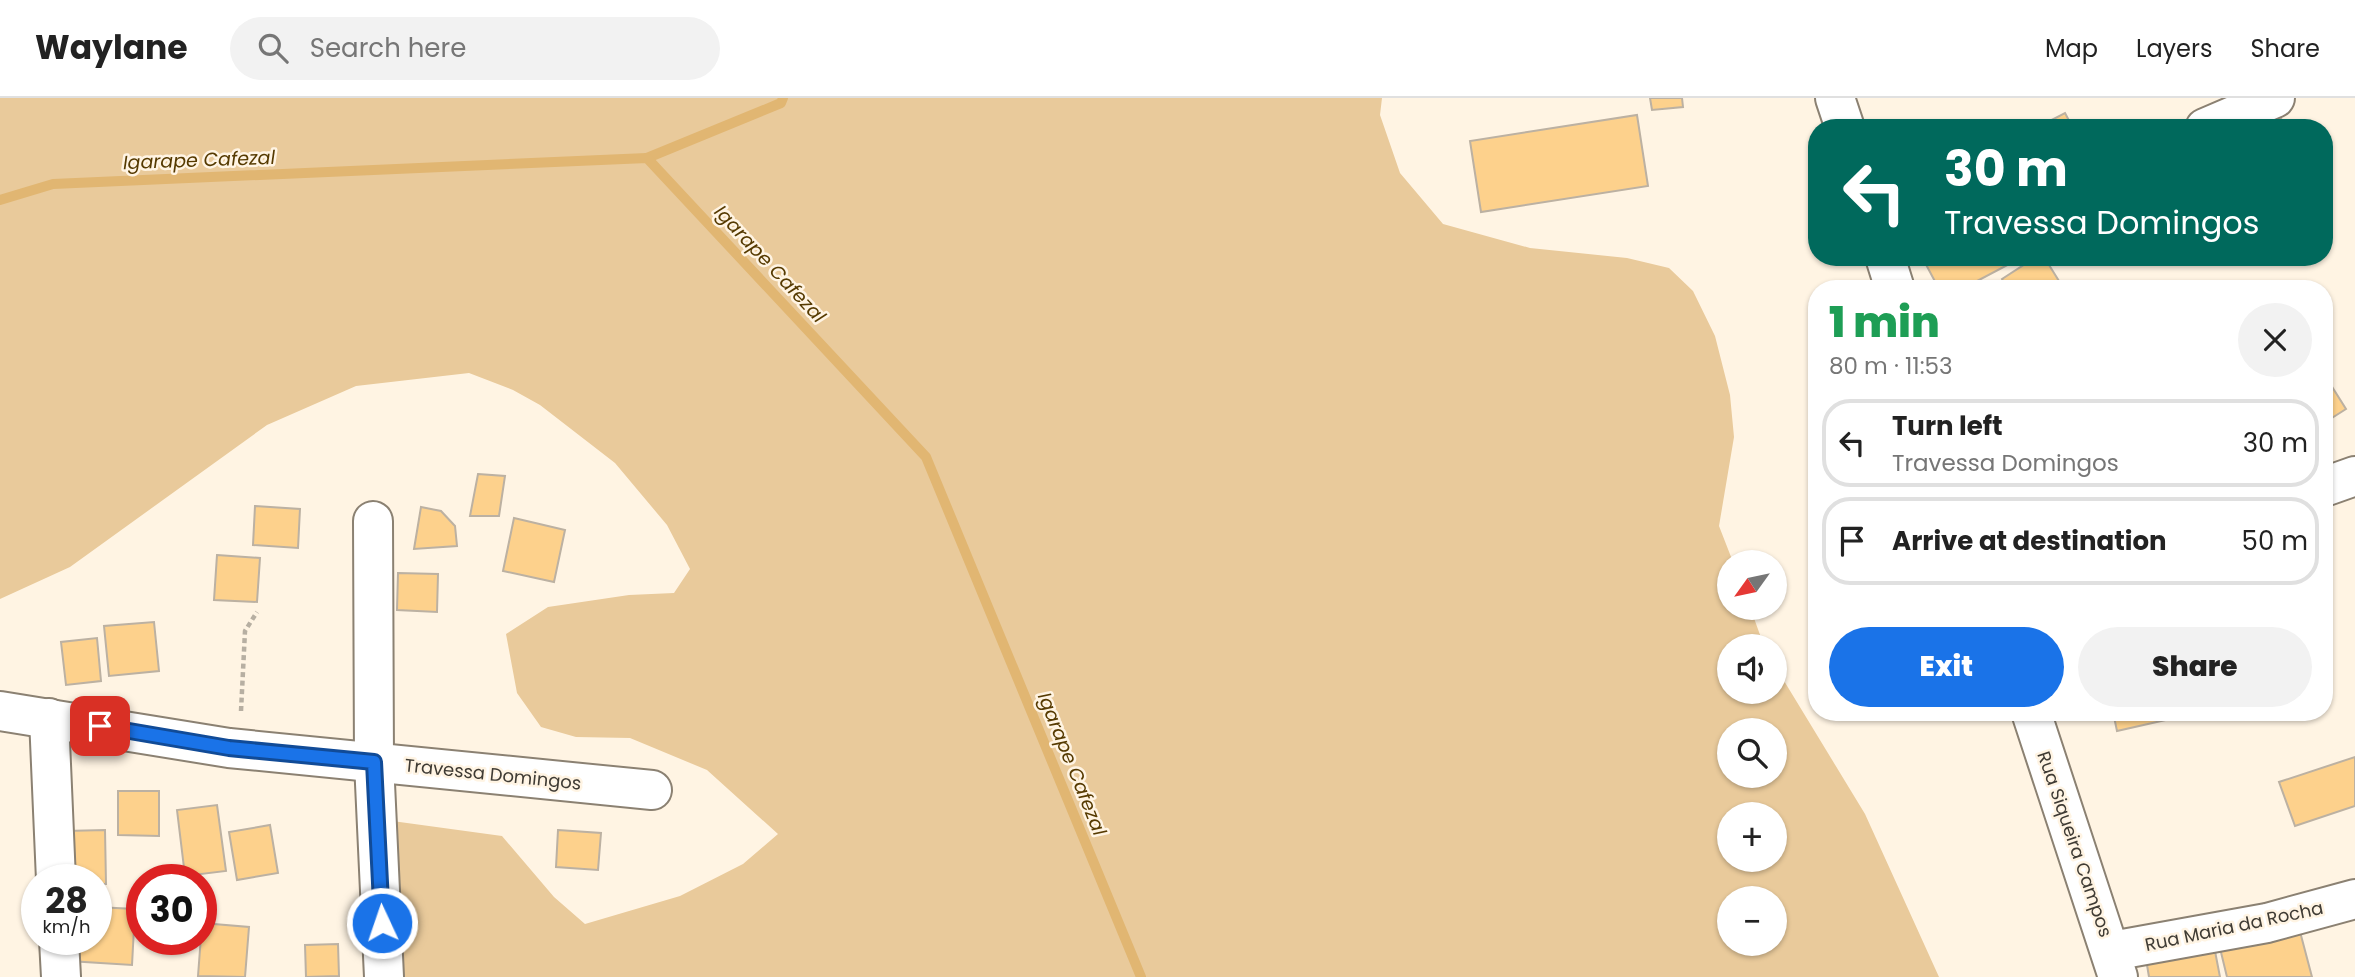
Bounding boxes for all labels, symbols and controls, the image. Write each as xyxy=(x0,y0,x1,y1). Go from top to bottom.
search box xyxy=(230,17,720,80)
text: Waylane xyxy=(35,24,188,71)
icon: search xyxy=(254,29,292,67)
text: Search here xyxy=(310,30,466,66)
text: Map xyxy=(2045,32,2098,65)
text: Layers xyxy=(2136,32,2212,65)
text: Share xyxy=(2250,32,2320,65)
text: 30 m xyxy=(1944,135,2068,203)
water label: Igarape Cafezal xyxy=(122,144,276,176)
icon: left xyxy=(1829,147,1920,238)
water label: Igarape Cafezal xyxy=(708,199,832,329)
text: Travessa Domingos xyxy=(1944,200,2260,245)
text: 1 min xyxy=(1829,293,1940,352)
button: close xyxy=(2238,303,2312,377)
text: 80 m · 11:53 xyxy=(1829,350,1953,382)
text: Turn left xyxy=(1892,408,2003,444)
icon: left xyxy=(1833,424,1871,462)
text: 30 m xyxy=(2243,425,2308,461)
text: Travessa Domingos xyxy=(1892,447,2119,479)
icon: arrive xyxy=(1833,522,1871,560)
text: Arrive at destination xyxy=(1892,523,2167,559)
text: 50 m xyxy=(2242,523,2308,559)
north arrow xyxy=(1717,550,1787,620)
map controls xyxy=(1717,550,1787,956)
button: Exit xyxy=(1829,627,2064,707)
button: Share xyxy=(2078,627,2312,707)
button: sound xyxy=(1717,634,1787,704)
water label: Igarape Cafezal xyxy=(1031,688,1113,840)
pin xyxy=(70,696,130,756)
icon: arrive xyxy=(81,707,119,745)
button: search xyxy=(1717,718,1787,788)
street label: Rua Siqueira Campos xyxy=(2031,748,2119,940)
street label: Travessa Domingos xyxy=(403,752,583,796)
button: + xyxy=(1717,802,1787,872)
speed limit sign: 30 xyxy=(126,864,217,955)
text: 28 xyxy=(45,876,88,925)
position arrow xyxy=(345,886,419,960)
button: − xyxy=(1717,886,1787,956)
street label: Rua Maria da Rocha xyxy=(2143,895,2325,957)
text: km/h xyxy=(43,914,90,939)

